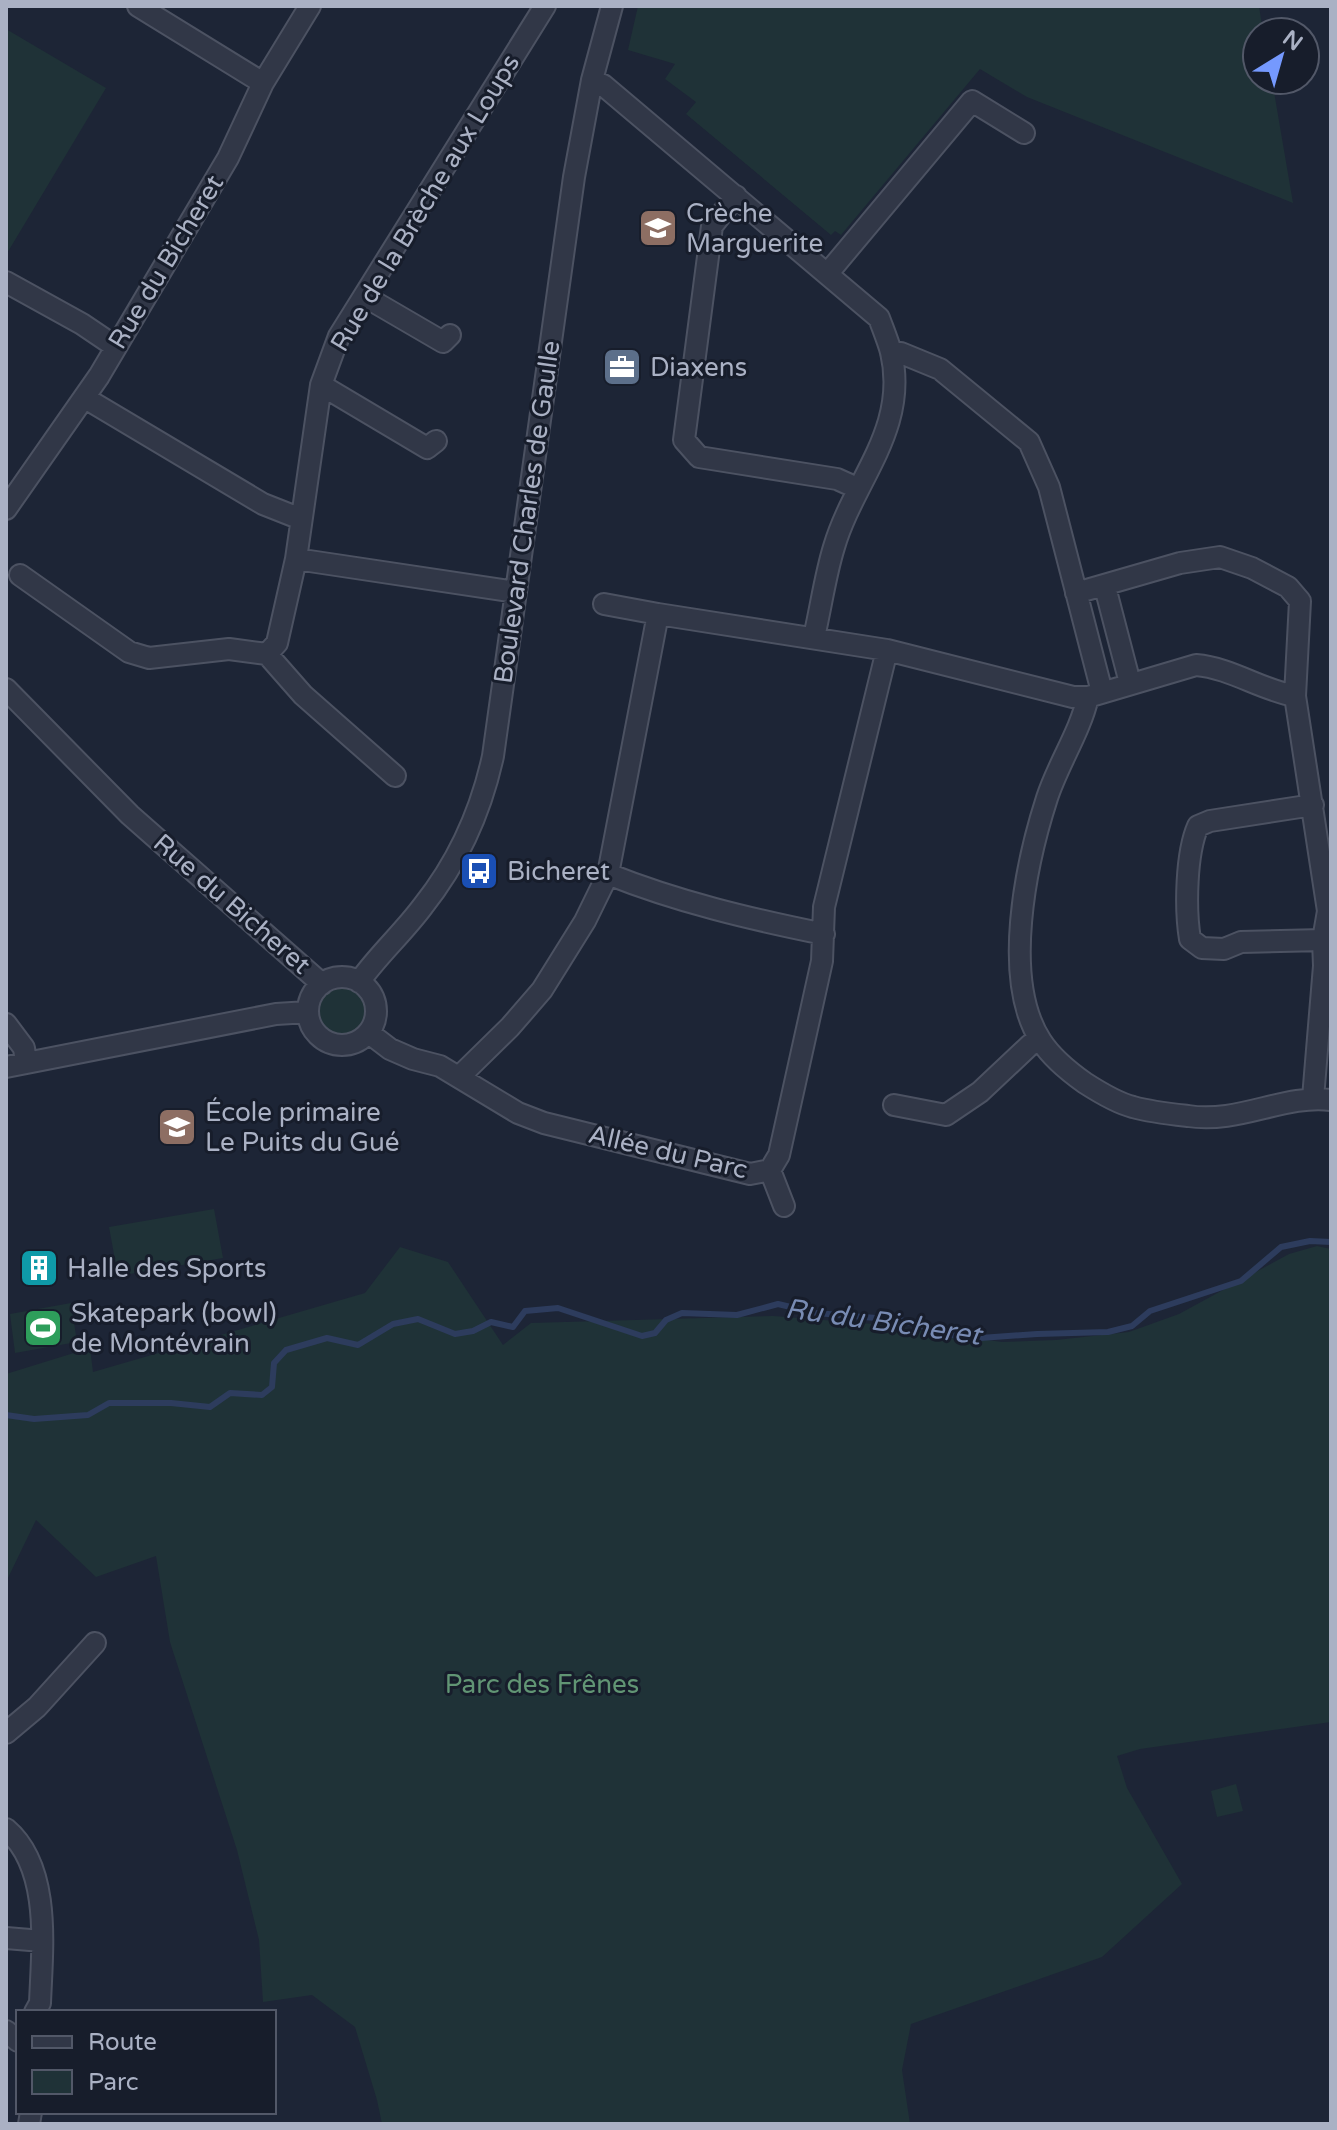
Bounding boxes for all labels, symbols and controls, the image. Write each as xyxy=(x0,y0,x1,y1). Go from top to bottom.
north arrow xyxy=(1241,16,1321,96)
text: N xyxy=(1278,25,1307,57)
street label: Rue de la Brèche aux Loups xyxy=(324,49,526,357)
street label: Rue du Bicheret xyxy=(102,169,230,355)
place label: Crèche Marguerite xyxy=(686,198,823,259)
school or university icon: Crèche Marguerite xyxy=(637,207,679,249)
street label: Boulevard Charles de Gaulle xyxy=(488,339,566,685)
office icon: Diaxens xyxy=(601,346,643,388)
place label: Diaxens xyxy=(650,352,747,383)
street label: Rue du Bicheret xyxy=(147,827,317,981)
bus stop icon: Bicheret xyxy=(458,850,500,892)
place label: Bicheret xyxy=(507,856,610,887)
place label: École primaire Le Puits du Gué xyxy=(205,1097,399,1158)
school or university icon: École primaire Le Puits du Gué xyxy=(156,1106,198,1148)
street label: Allée du Parc xyxy=(585,1119,751,1185)
building icon: Halle des Sports xyxy=(18,1247,60,1289)
place label: Halle des Sports xyxy=(67,1253,266,1284)
water label: Ru du Bicheret xyxy=(783,1291,986,1353)
place label: Skatepark (bowl) de Montévrain xyxy=(71,1298,277,1359)
sports icon: Skatepark (bowl) de Montévrain xyxy=(22,1307,64,1349)
park label: Parc des Frênes xyxy=(445,1669,639,1700)
legend xyxy=(16,2010,276,2114)
text: Route xyxy=(88,2028,157,2057)
text: Parc xyxy=(88,2068,139,2097)

